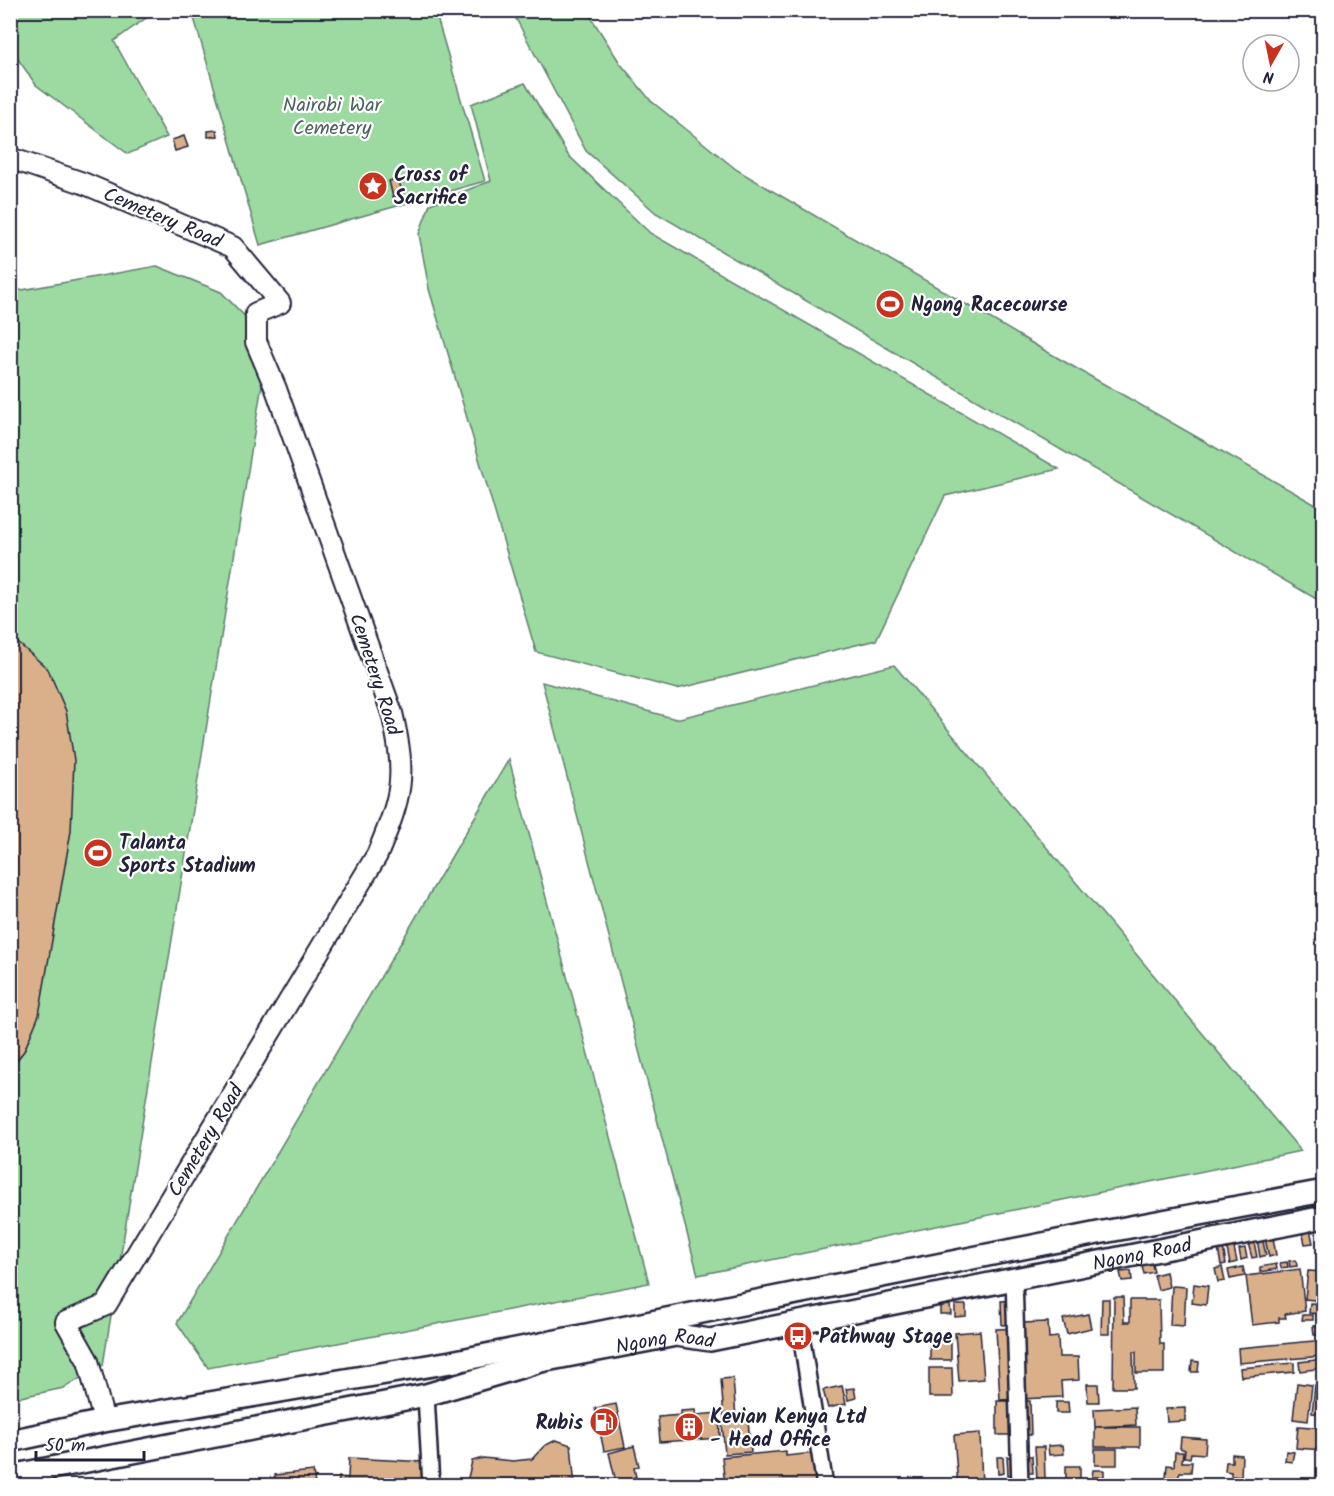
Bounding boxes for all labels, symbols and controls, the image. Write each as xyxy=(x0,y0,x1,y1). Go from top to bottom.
north arrow xyxy=(1241,33,1301,93)
text: N xyxy=(1262,63,1276,89)
park label: Nairobi War Cemetery xyxy=(283,90,383,145)
place label: Cross of Sacrifice xyxy=(394,160,469,215)
place icon: Cross of Sacrifice xyxy=(357,170,389,202)
street label: Cemetery Road xyxy=(98,179,228,259)
sports icon: Ngong Racecourse xyxy=(874,288,906,320)
place label: Ngong Racecourse xyxy=(911,290,1068,322)
street label: Cemetery Road xyxy=(339,609,409,741)
place label: Talanta Sports Stadium xyxy=(119,828,256,883)
sports icon: Talanta Sports Stadium xyxy=(82,837,114,869)
street label: Cemetery Road xyxy=(160,1078,254,1204)
street label: Ngong Road xyxy=(1090,1230,1196,1281)
bus stop icon: Pathway Stage xyxy=(782,1320,814,1352)
street label: Ngong Road xyxy=(613,1321,718,1364)
place label: Pathway Stage xyxy=(819,1322,953,1354)
place label: Kevian Kenya Ltd - Head Office xyxy=(710,1402,868,1457)
fuel station icon: Rubis xyxy=(588,1406,620,1438)
place label: Rubis xyxy=(535,1408,584,1440)
building icon: Kevian Kenya Ltd - Head Office xyxy=(673,1411,705,1443)
scale bar xyxy=(36,1424,144,1462)
text: 50 m xyxy=(45,1432,85,1461)

